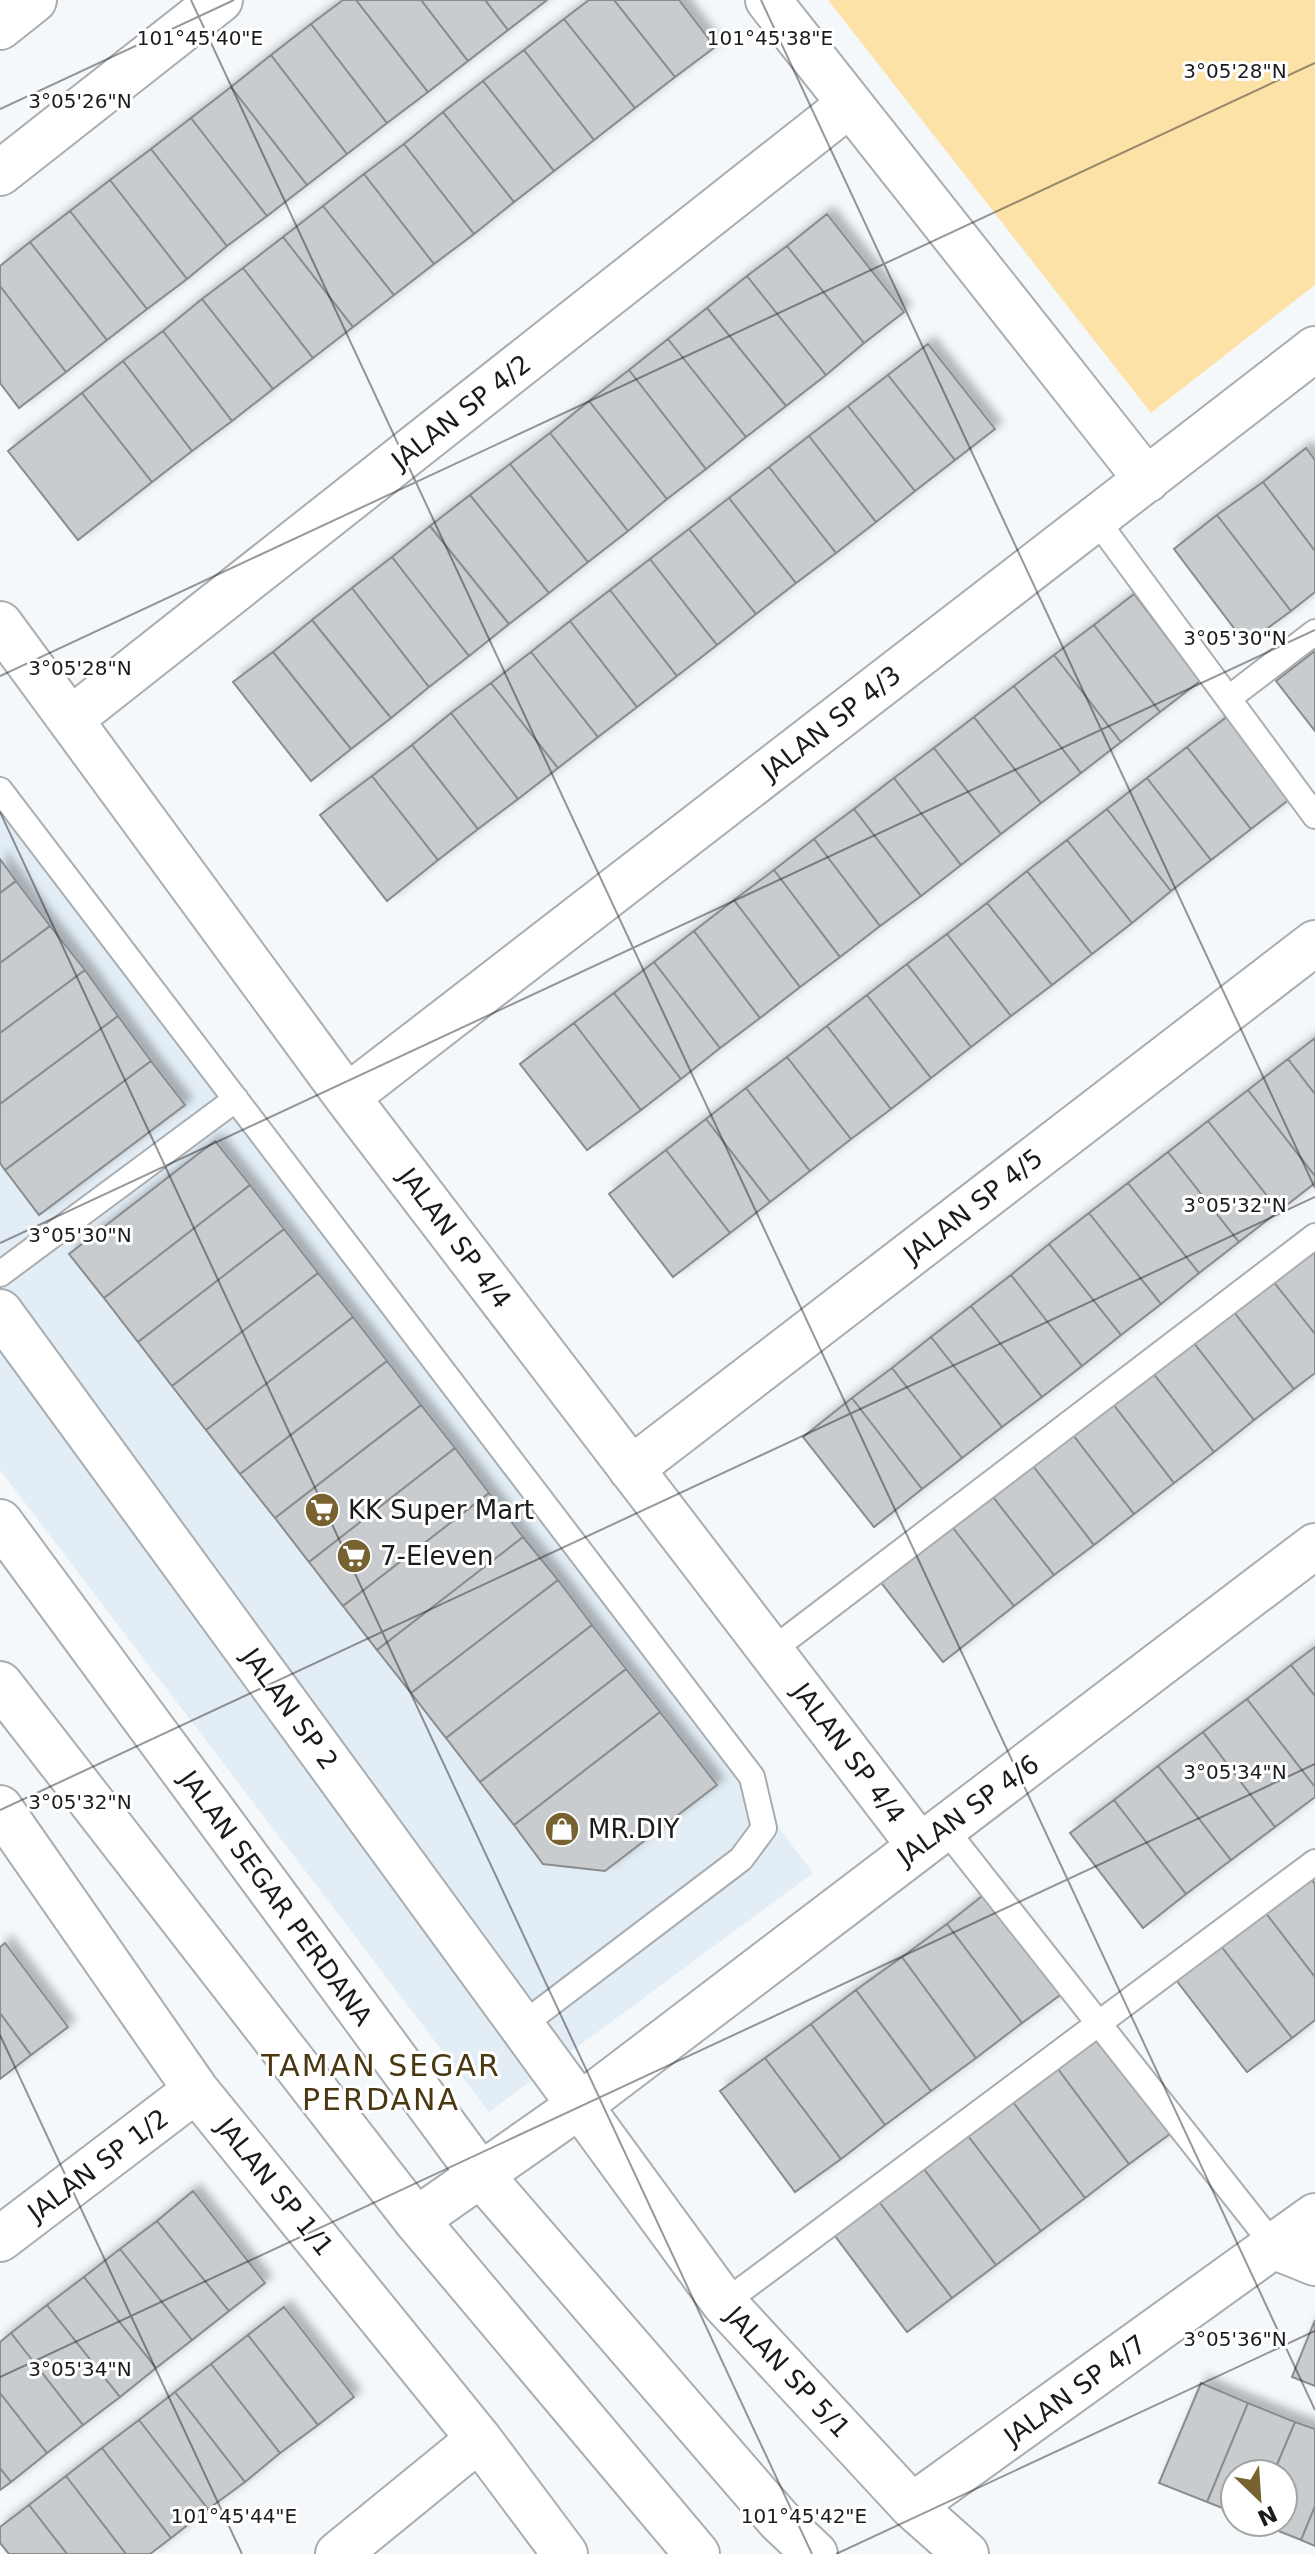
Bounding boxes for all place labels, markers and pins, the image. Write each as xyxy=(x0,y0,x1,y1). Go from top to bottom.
supermarket icon: KK Super Mart xyxy=(303,1491,341,1529)
place label: KK Super Mart xyxy=(348,1495,534,1525)
supermarket icon: 7-Eleven xyxy=(335,1537,373,1575)
place label: 7-Eleven xyxy=(380,1541,493,1571)
shop icon: MR.DIY xyxy=(543,1810,581,1848)
place label: MR.DIY xyxy=(588,1814,680,1844)

